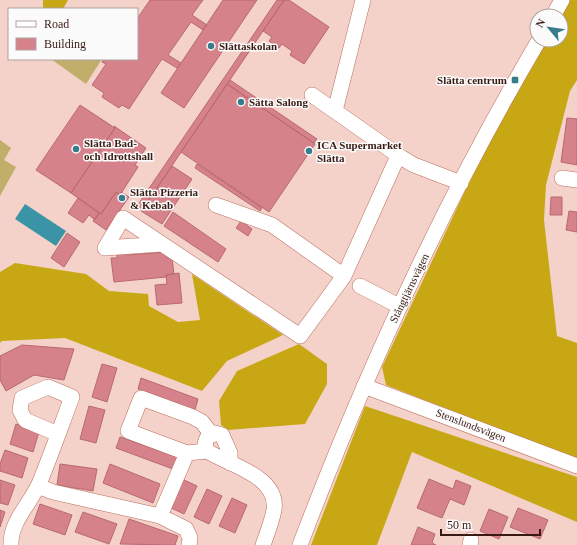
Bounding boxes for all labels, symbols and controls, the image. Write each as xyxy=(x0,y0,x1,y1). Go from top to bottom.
legend xyxy=(8,8,138,60)
north arrow xyxy=(529,8,569,48)
text: Road xyxy=(44,17,69,31)
text: N xyxy=(533,17,547,30)
text: Building xyxy=(44,37,86,51)
place label: Slättaskolan xyxy=(219,40,277,52)
marker: Slättaskolan xyxy=(206,41,216,51)
place label: Slätta centrum xyxy=(437,74,507,86)
marker: Slätta centrum xyxy=(510,75,520,85)
place label: Sätta Salong xyxy=(249,96,308,108)
marker: Sätta Salong xyxy=(236,97,246,107)
place label: Slätta Bad- och Idrottshall xyxy=(84,137,153,162)
place label: ICA Supermarket Slätta xyxy=(317,139,402,164)
marker: Slätta Bad- och Idrottshall xyxy=(71,144,81,154)
marker: ICA Supermarket Slätta xyxy=(304,146,314,156)
place label: Slätta Pizzeria & Kebab xyxy=(130,186,199,211)
marker: Slätta Pizzeria & Kebab xyxy=(117,193,127,203)
street label: Stångtjärnsvägen xyxy=(387,251,431,325)
street label: Stenslundsvägen xyxy=(434,406,508,444)
scale bar xyxy=(441,511,540,537)
text: 50 m xyxy=(447,518,472,532)

